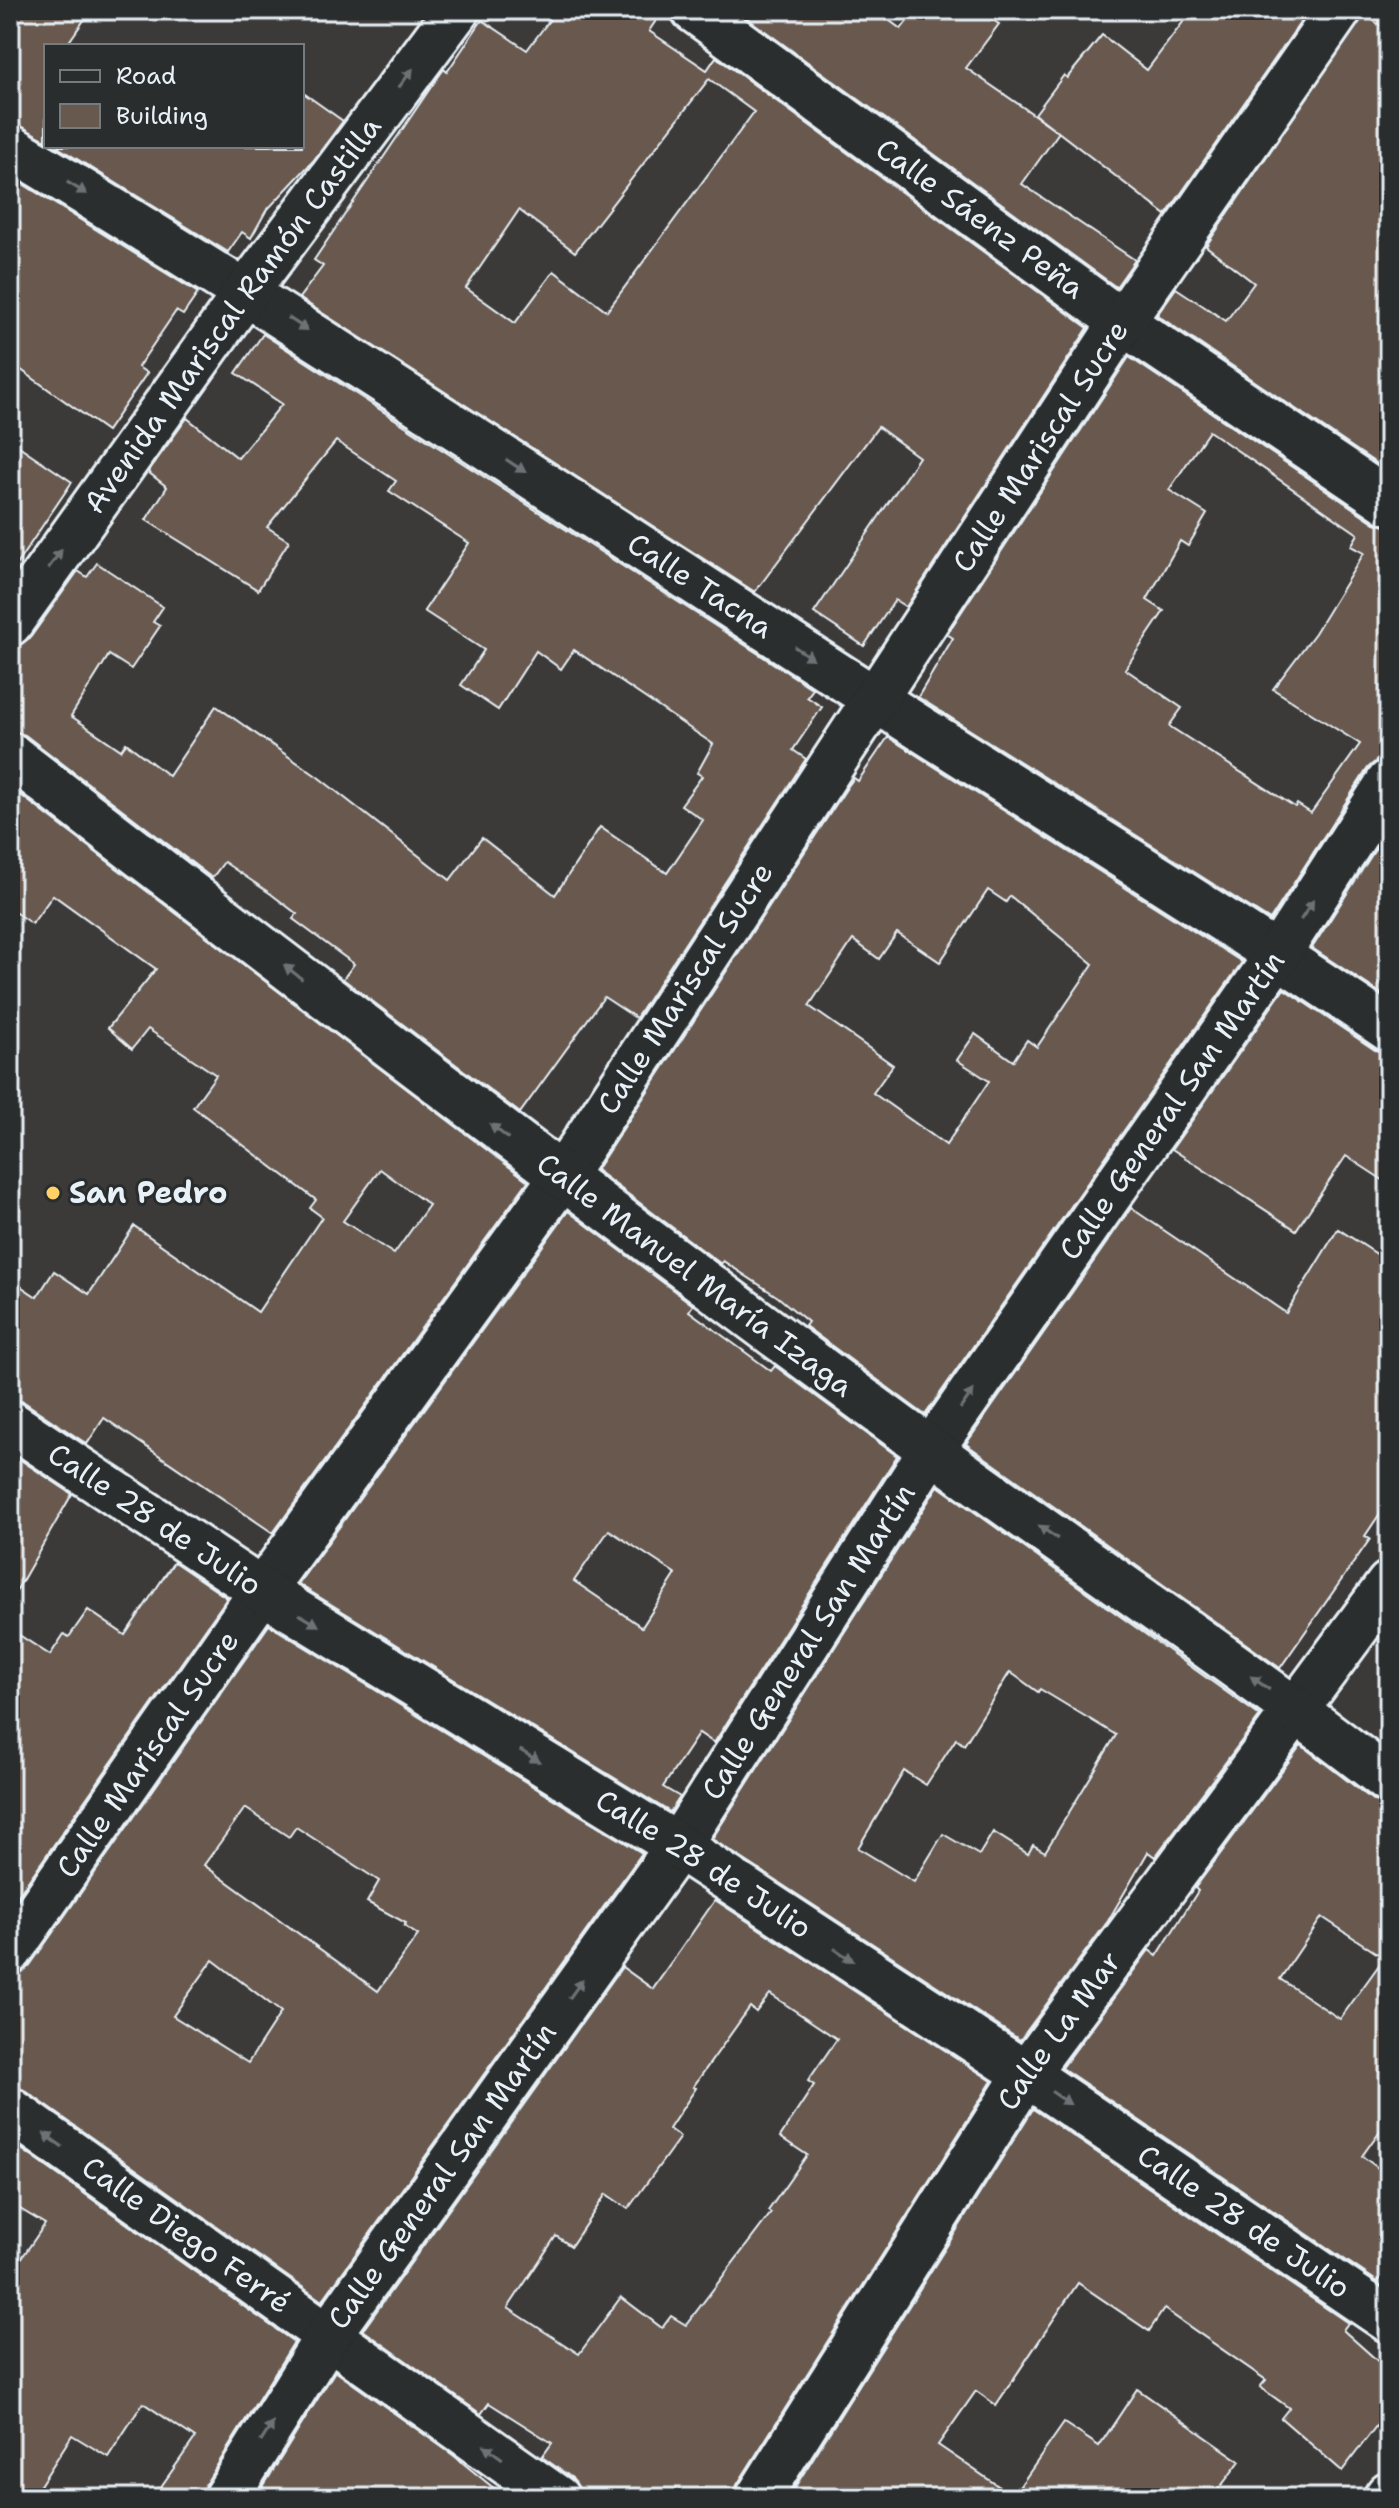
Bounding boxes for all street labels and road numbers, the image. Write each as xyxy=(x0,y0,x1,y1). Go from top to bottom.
street label: Avenida Mariscal Ramón Castilla xyxy=(74,107,391,521)
street label: Calle Sáenz Peña xyxy=(868,128,1093,308)
street label: Calle Mariscal Sucre xyxy=(942,312,1138,580)
street label: Calle Tacna xyxy=(619,523,782,648)
street label: Calle Mariscal Sucre xyxy=(587,854,782,1122)
street label: Calle General San Martín xyxy=(1049,943,1294,1268)
street label: Calle Manuel María Izaga xyxy=(528,1143,862,1406)
street label: Calle 28 de Julio xyxy=(40,1433,270,1605)
street label: Calle General San Martín xyxy=(692,1475,925,1808)
street label: Calle Mariscal Sucre xyxy=(46,1622,248,1886)
street label: Calle 28 de Julio xyxy=(588,1779,820,1948)
street label: Calle La Mar xyxy=(987,1942,1130,2118)
street label: Calle General San Martín xyxy=(318,2014,565,2337)
street label: Calle 28 de Julio xyxy=(1129,2134,1359,2308)
street label: Calle Diego Ferré xyxy=(74,2146,299,2323)

